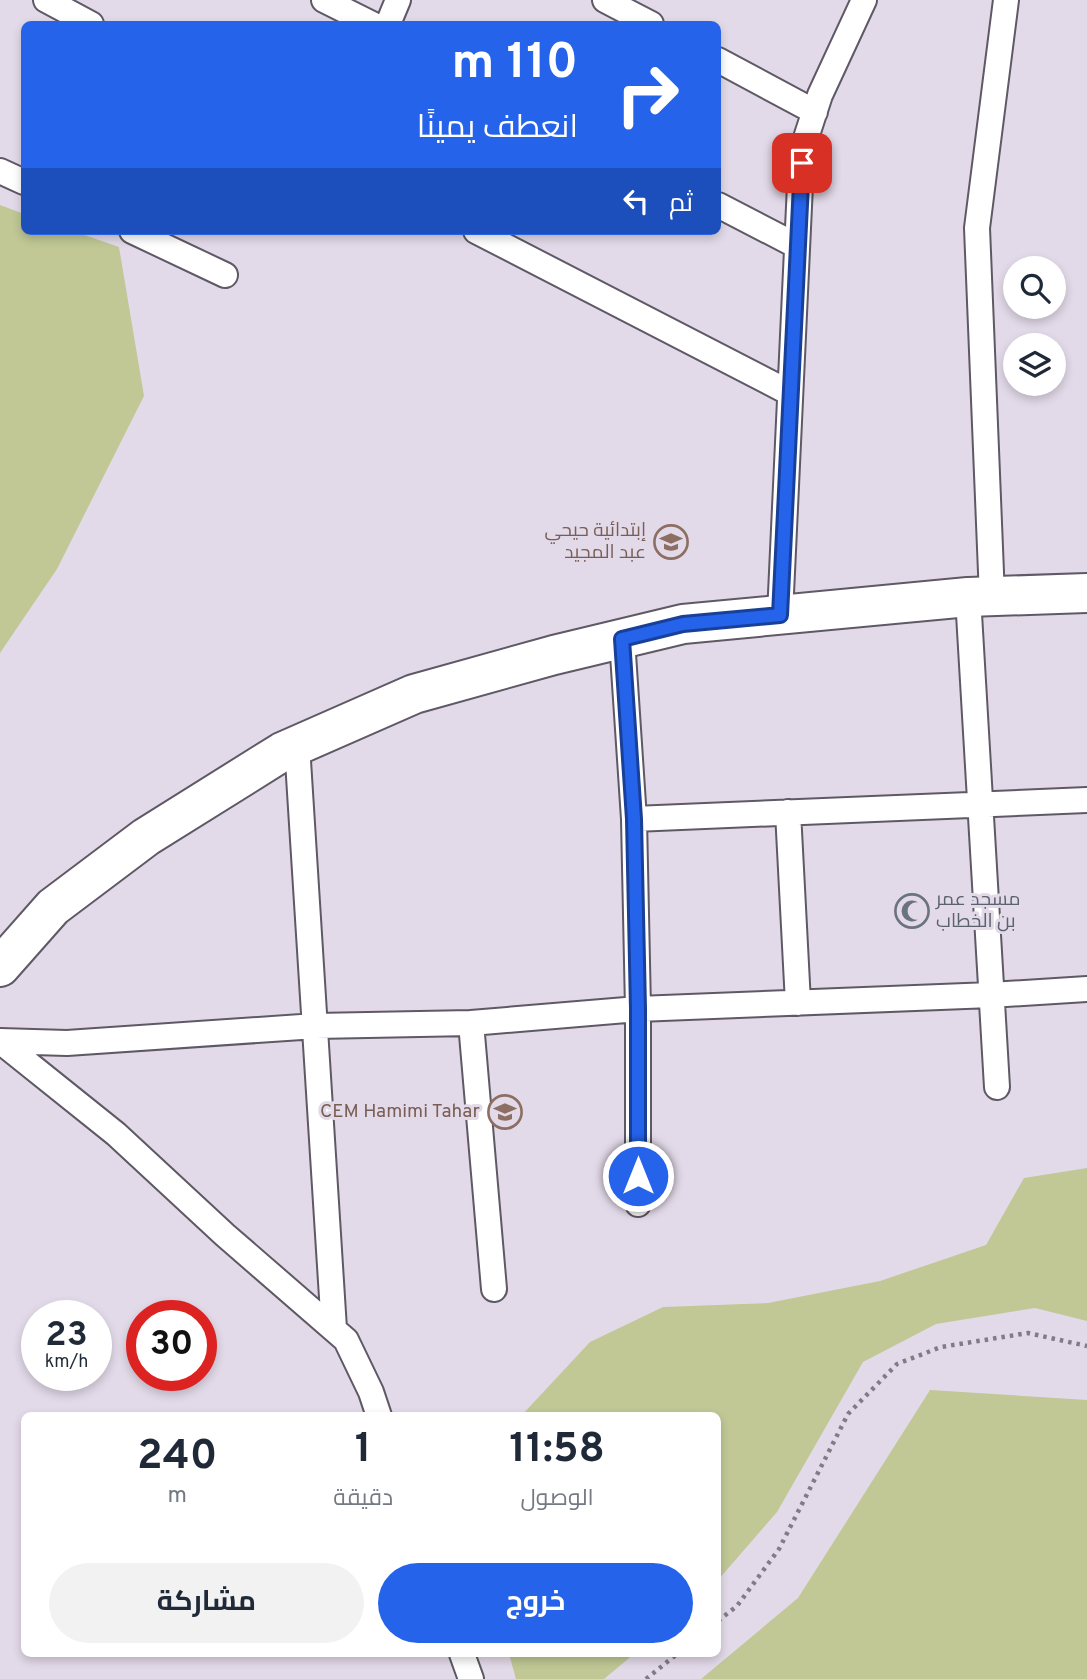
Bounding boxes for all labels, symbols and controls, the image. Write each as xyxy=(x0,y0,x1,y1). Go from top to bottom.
text: 110 m xyxy=(451,34,578,96)
icon: right xyxy=(602,49,693,140)
text: انعطف يمينًا xyxy=(417,109,578,149)
pin xyxy=(772,133,832,193)
icon: arrive xyxy=(783,144,821,182)
icon: left xyxy=(617,182,655,220)
text: ثم xyxy=(669,188,693,221)
map controls xyxy=(1003,256,1066,396)
button: search xyxy=(1003,256,1066,319)
button: layers xyxy=(1003,333,1066,396)
place label: إبتدائية حيحي عبد المجيد xyxy=(544,519,646,565)
school or university icon: إبتدائية حيحي عبد المجيد xyxy=(652,523,690,561)
place label: مسجد عمر بن الخطاب xyxy=(935,888,1020,934)
mosque icon: مسجد عمر بن الخطاب xyxy=(893,892,931,930)
school or university icon: CEM Hamimi Tahar xyxy=(486,1093,524,1131)
place label: CEM Hamimi Tahar xyxy=(320,1100,481,1124)
position arrow xyxy=(601,1139,675,1213)
speed limit sign: 30 xyxy=(126,1300,217,1391)
text: 23 xyxy=(45,1314,88,1358)
text: km/h xyxy=(45,1351,88,1374)
text: 1 xyxy=(355,1424,372,1477)
text: 11:58 xyxy=(509,1424,605,1477)
text: 240 xyxy=(137,1431,217,1484)
text: m xyxy=(167,1482,187,1511)
text: دقيقة xyxy=(333,1485,393,1514)
text: الوصول xyxy=(520,1485,594,1514)
button: مشاركة xyxy=(49,1563,364,1643)
button: خروج xyxy=(378,1563,693,1643)

